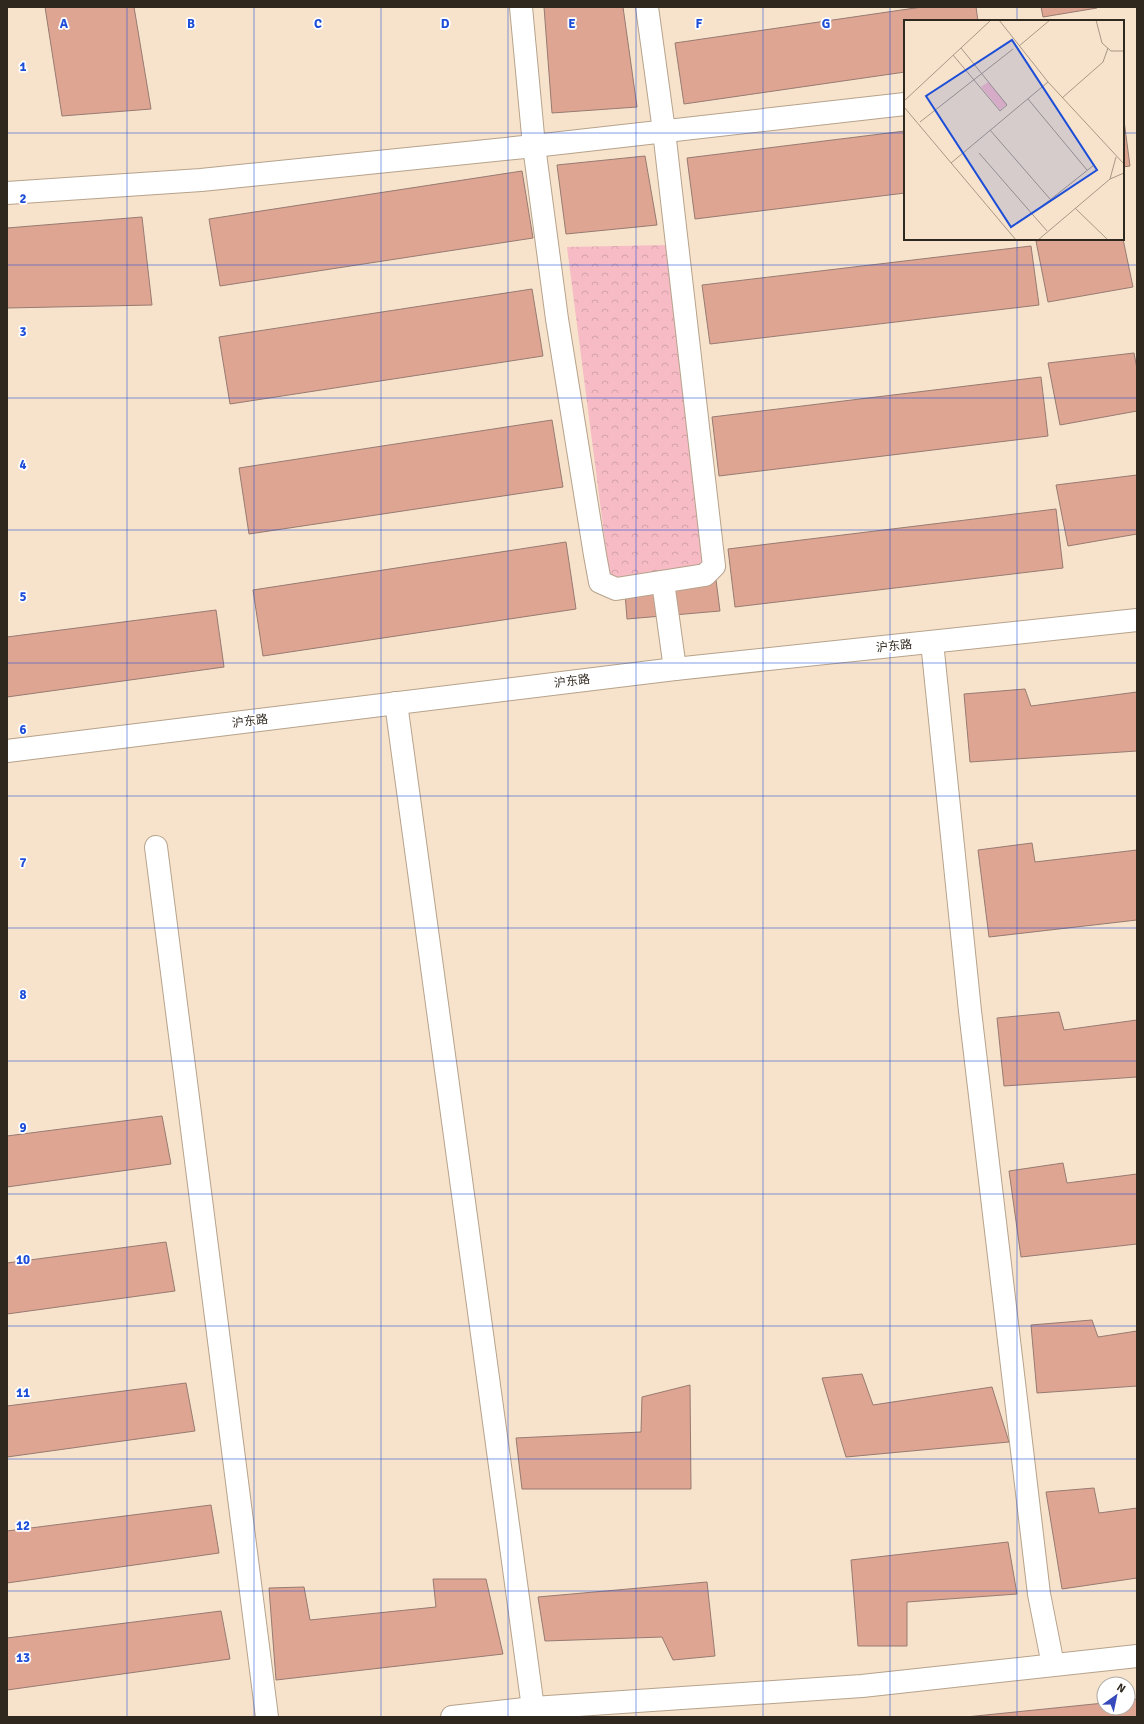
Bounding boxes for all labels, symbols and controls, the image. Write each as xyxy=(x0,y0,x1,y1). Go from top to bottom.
text: A xyxy=(60,16,69,32)
text: B xyxy=(187,16,195,32)
text: C xyxy=(314,16,322,32)
text: D xyxy=(441,16,450,32)
text: E xyxy=(568,16,576,32)
text: F xyxy=(696,16,703,32)
text: G xyxy=(822,16,830,32)
inset map xyxy=(904,20,1124,240)
text: 1 xyxy=(19,59,27,75)
text: 2 xyxy=(19,191,27,207)
text: 3 xyxy=(19,324,27,340)
text: 4 xyxy=(19,457,27,473)
text: 5 xyxy=(19,589,27,605)
street label: 沪东路 xyxy=(875,637,913,656)
street label: 沪东路 xyxy=(553,672,591,691)
street label: 沪东路 xyxy=(231,712,269,731)
text: 6 xyxy=(19,722,27,738)
text: 7 xyxy=(19,855,27,871)
text: 8 xyxy=(19,987,27,1003)
text: 9 xyxy=(19,1120,27,1136)
text: 10 xyxy=(16,1252,30,1268)
text: 11 xyxy=(16,1385,30,1401)
text: 12 xyxy=(16,1518,30,1534)
text: 13 xyxy=(16,1650,30,1666)
north arrow xyxy=(1096,1676,1136,1716)
text: N xyxy=(1114,1680,1128,1696)

